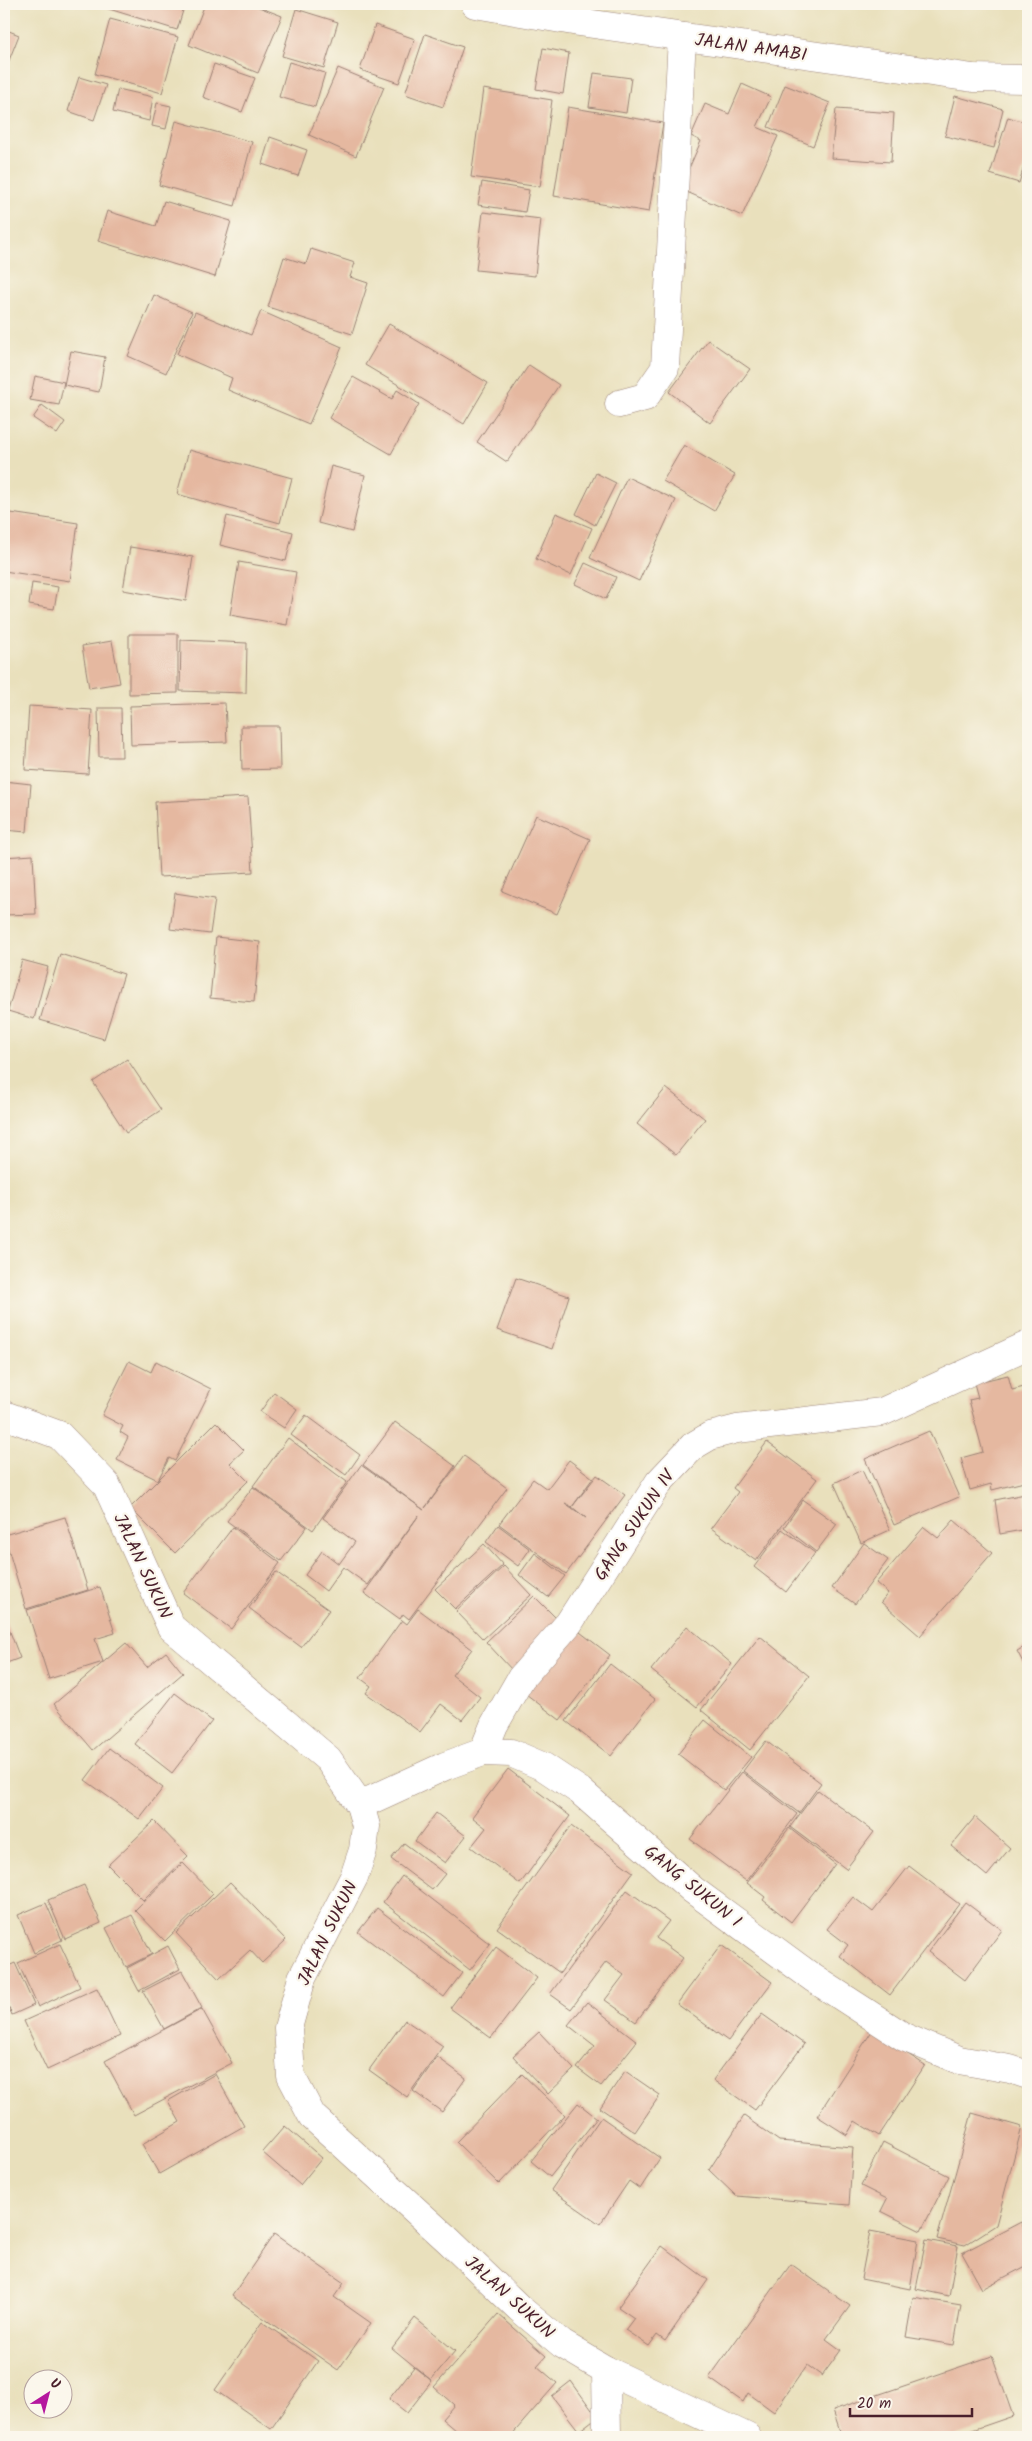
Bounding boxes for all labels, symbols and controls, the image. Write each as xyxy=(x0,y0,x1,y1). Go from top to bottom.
street label: JALAN AMABI xyxy=(693,26,809,71)
street label: GANG SUKUN IV xyxy=(587,1463,684,1587)
street label: JALAN SUKUN xyxy=(105,1509,179,1624)
street label: GANG SUKUN I xyxy=(637,1838,747,1936)
street label: JALAN SUKUN xyxy=(290,1876,366,1991)
street label: JALAN SUKUN xyxy=(457,2249,561,2347)
north arrow xyxy=(22,2368,72,2418)
text: U xyxy=(45,2373,65,2396)
scale bar xyxy=(850,2386,972,2418)
text: 20 m xyxy=(857,2392,891,2416)

